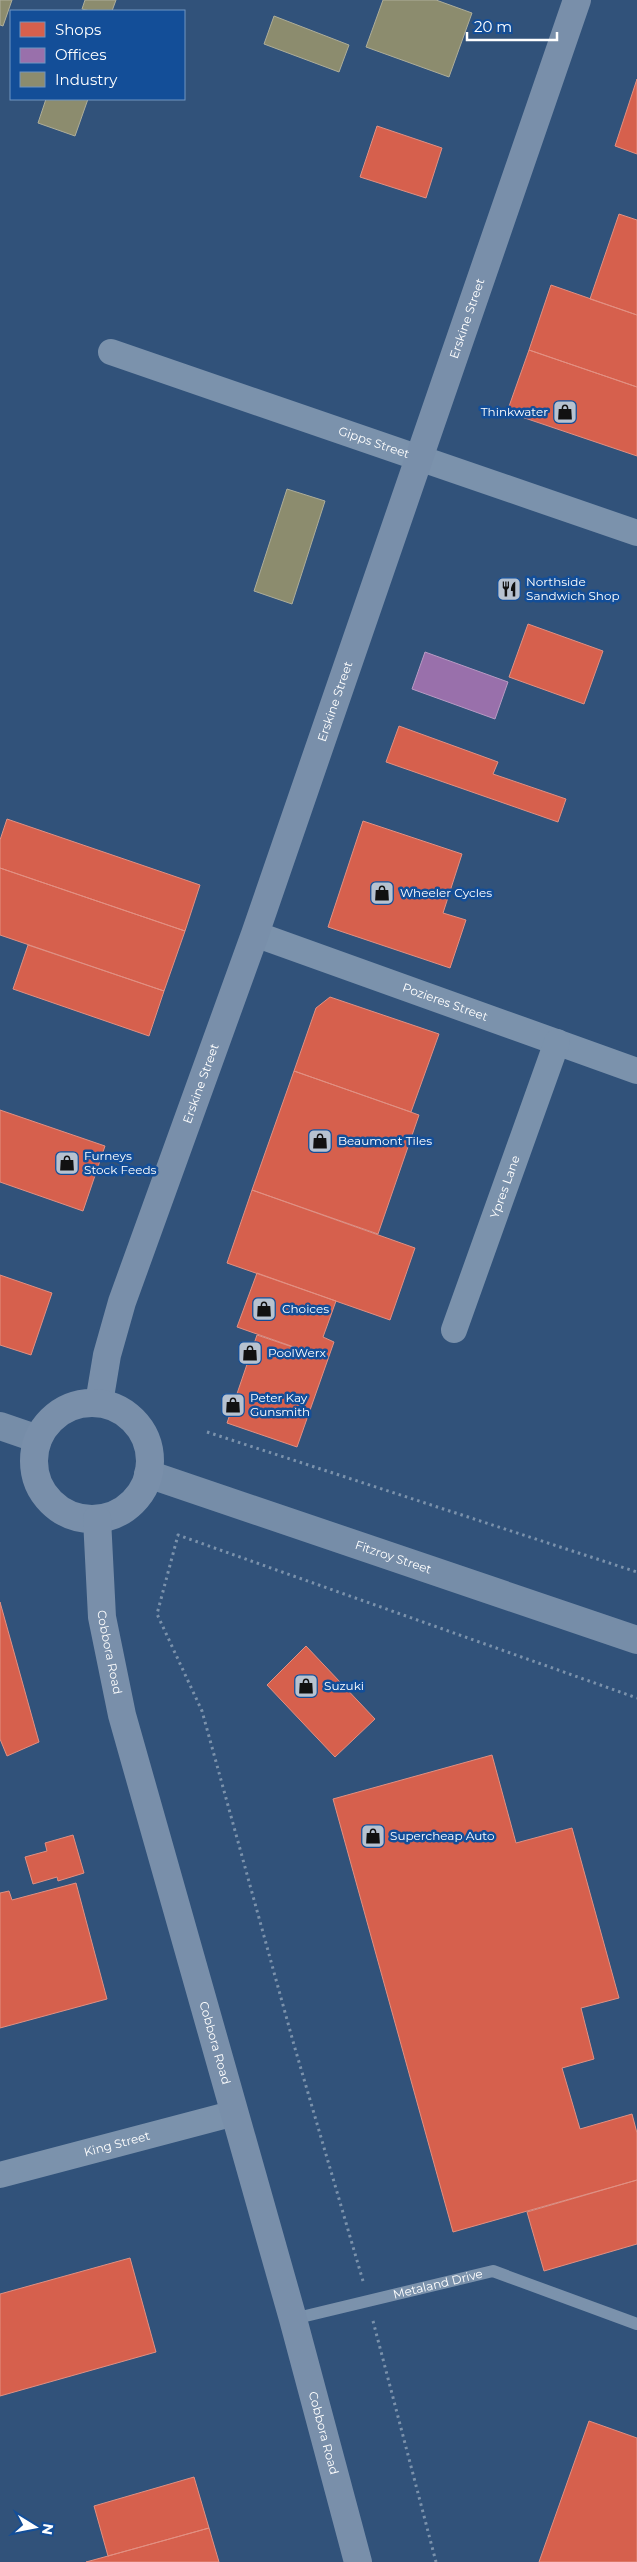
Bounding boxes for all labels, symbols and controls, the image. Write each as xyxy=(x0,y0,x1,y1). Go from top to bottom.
legend xyxy=(10,10,185,100)
scale bar xyxy=(467,10,557,42)
text: 20 m xyxy=(474,17,512,36)
text: Shops xyxy=(55,20,101,39)
text: Offices xyxy=(55,45,107,64)
text: Industry xyxy=(55,70,118,89)
street label: Erskine Street xyxy=(446,276,488,361)
shop icon: Thinkwater xyxy=(552,399,578,425)
place label: Thinkwater xyxy=(481,404,548,419)
street label: Gipps Street xyxy=(337,423,412,461)
place label: Northside Sandwich Shop xyxy=(526,574,620,603)
restaurant icon: Northside Sandwich Shop xyxy=(496,576,522,602)
street label: Erskine Street xyxy=(314,659,356,743)
shop icon: Wheeler Cycles xyxy=(369,880,395,906)
place label: Wheeler Cycles xyxy=(400,885,492,900)
street label: Pozieres Street xyxy=(401,980,490,1024)
street label: Erskine Street xyxy=(179,1041,222,1125)
shop icon: Beaumont Tiles xyxy=(307,1128,333,1154)
place label: Beaumont Tiles xyxy=(338,1133,432,1148)
place label: Furneys Stock Feeds xyxy=(84,1148,157,1177)
shop icon: Furneys Stock Feeds xyxy=(54,1150,80,1176)
street label: Ypres Lane xyxy=(487,1153,523,1220)
shop icon: Choices xyxy=(251,1296,277,1322)
place label: Choices xyxy=(282,1301,329,1316)
shop icon: PoolWerx xyxy=(237,1340,263,1366)
place label: PoolWerx xyxy=(268,1345,326,1360)
place label: Peter Kay Gunsmith xyxy=(250,1390,310,1419)
shop icon: Peter Kay Gunsmith xyxy=(220,1392,246,1418)
street label: Fitzroy Street xyxy=(353,1537,434,1577)
street label: Cobbora Road xyxy=(95,1610,126,1695)
shop icon: Suzuki xyxy=(293,1673,319,1699)
place label: Suzuki xyxy=(324,1678,364,1693)
shop icon: Supercheap Auto xyxy=(360,1823,386,1849)
place label: Supercheap Auto xyxy=(390,1828,494,1843)
street label: Cobbora Road xyxy=(196,2000,234,2086)
street label: King Street xyxy=(82,2128,152,2160)
street label: Metaland Drive xyxy=(391,2266,484,2302)
street label: Cobbora Road xyxy=(306,2390,342,2476)
north arrow xyxy=(10,2502,60,2552)
text: N xyxy=(38,2522,58,2536)

